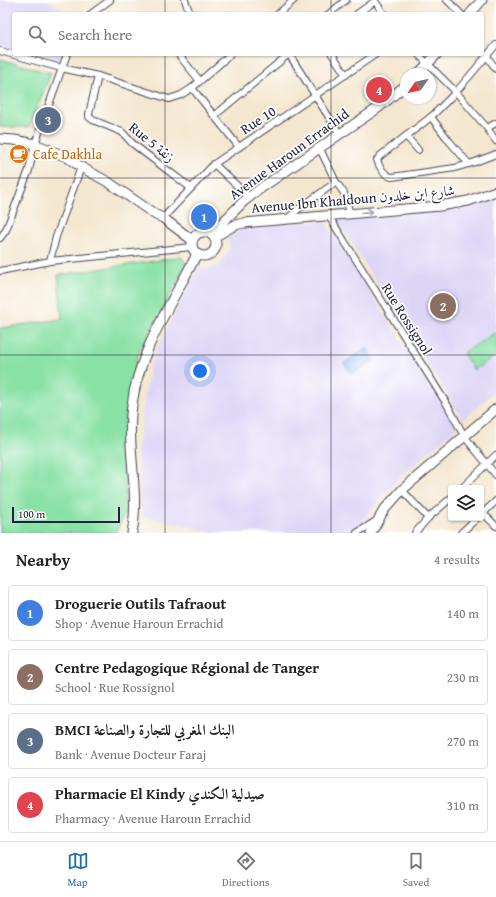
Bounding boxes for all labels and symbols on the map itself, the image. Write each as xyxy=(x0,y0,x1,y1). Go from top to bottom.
north arrow xyxy=(400,68,436,104)
pin: 4 xyxy=(366,75,392,105)
street label: Rue 10 xyxy=(236,101,280,139)
street label: Avenue Haroun Errachid xyxy=(225,103,353,204)
pin: 3 xyxy=(35,105,61,135)
street label: Rue 5 زنقة xyxy=(125,117,179,167)
cafe icon: Cafe Dakhla xyxy=(8,143,30,165)
place label: Cafe Dakhla xyxy=(33,144,102,164)
street label: Avenue Ibn Khaldoun شارع ابن خلدون xyxy=(251,180,456,220)
pin: 1 xyxy=(191,202,217,232)
one-way arrow xyxy=(360,208,373,216)
street label: Rue Rossignol xyxy=(377,279,437,359)
pin: 2 xyxy=(430,291,456,321)
your location xyxy=(190,361,210,381)
scale bar xyxy=(12,505,120,524)

